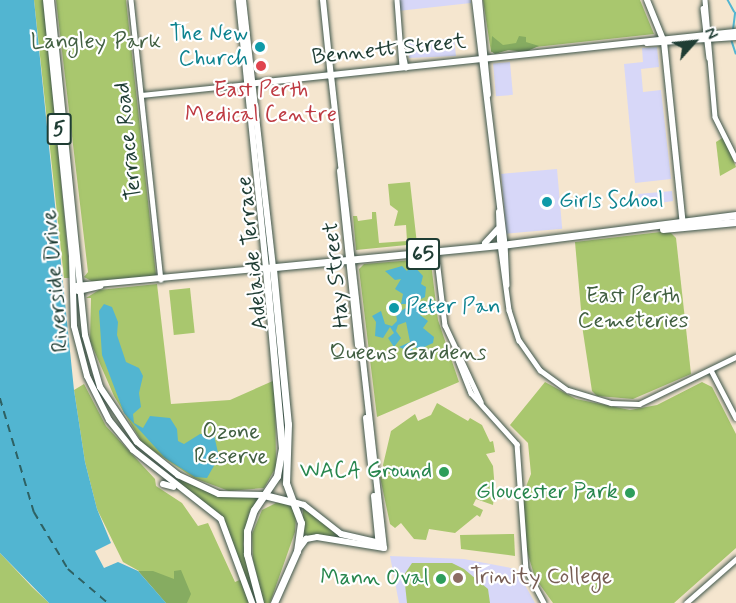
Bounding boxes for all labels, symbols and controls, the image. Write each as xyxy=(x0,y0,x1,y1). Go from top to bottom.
north arrow xyxy=(664,12,724,72)
place label: The New Church xyxy=(169,21,248,72)
text: N xyxy=(699,24,722,43)
street label: Bennett Street xyxy=(310,29,468,71)
park label: Langley Park xyxy=(34,30,158,56)
marker: The New Church xyxy=(253,40,267,54)
marker: East Perth Medical Centre xyxy=(252,57,270,75)
place label: East Perth Medical Centre xyxy=(187,77,335,128)
street label: Terrace Road xyxy=(110,81,148,201)
road number: 5 xyxy=(46,111,72,147)
street label: Adelaide Terrace xyxy=(232,175,274,331)
place label: Girls School xyxy=(559,189,665,215)
marker: Girls School xyxy=(540,195,554,209)
street label: Riverside Drive xyxy=(37,210,75,352)
street label: Hay Street xyxy=(318,221,356,329)
road number: 65 xyxy=(405,236,441,272)
park label: East Perth Cemeteries xyxy=(577,283,689,334)
place label: Peter Pan xyxy=(406,295,498,321)
marker: Peter Pan xyxy=(387,301,401,315)
park label: Queens Gardens xyxy=(333,341,483,367)
park label: Ozone Reserve xyxy=(194,419,268,470)
place label: WACA Ground xyxy=(300,459,432,485)
marker: WACA Ground xyxy=(437,465,451,479)
place label: Gloucester Park xyxy=(477,480,618,506)
marker: Gloucester Park xyxy=(623,486,637,500)
place label: Trinity College xyxy=(470,565,612,591)
place label: Mann Oval xyxy=(323,566,429,592)
marker: Trinity College xyxy=(451,571,465,585)
marker: Mann Oval xyxy=(434,572,448,586)

